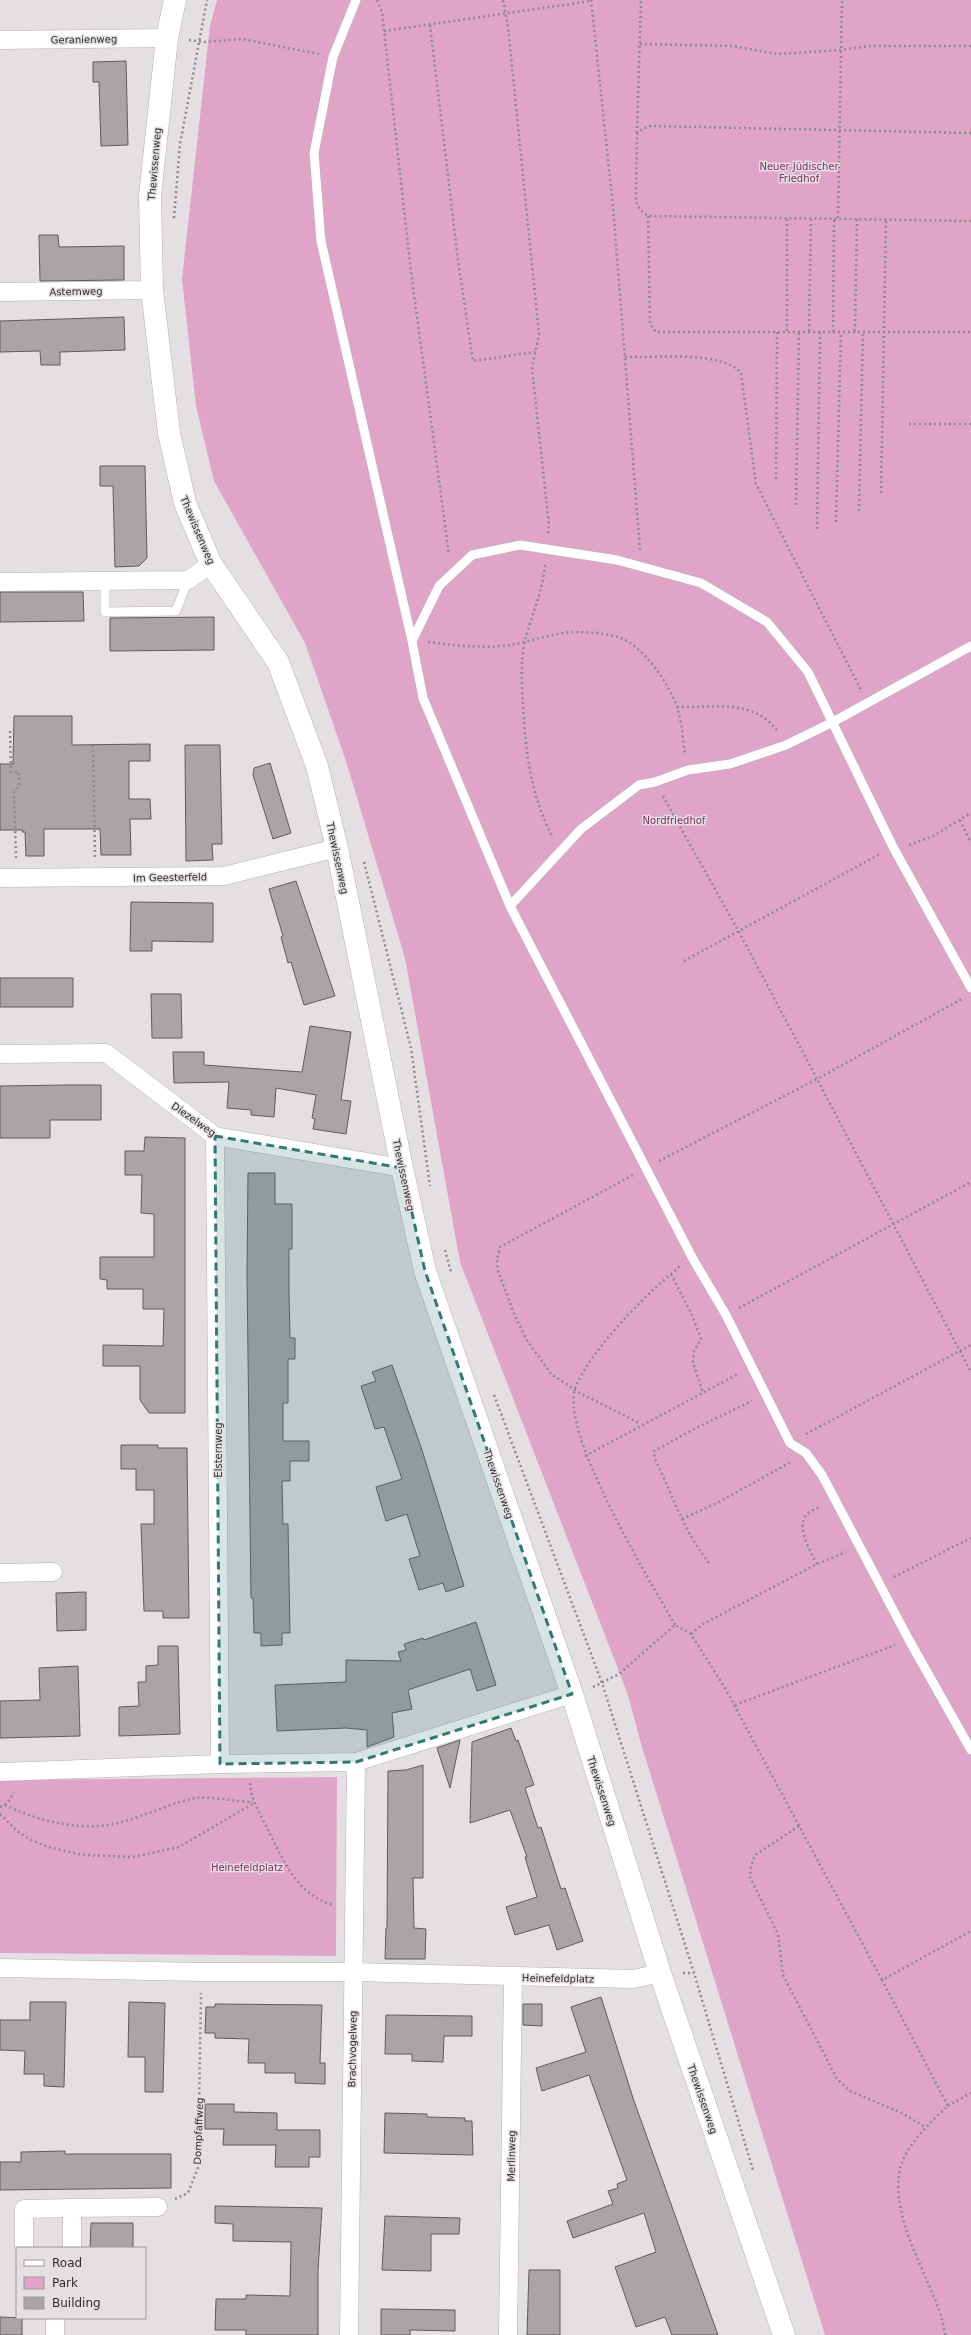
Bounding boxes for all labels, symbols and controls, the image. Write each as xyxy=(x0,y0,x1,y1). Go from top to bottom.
street label: Geranienweg xyxy=(51,33,117,46)
street label: Thewissenweg xyxy=(146,127,163,202)
park label: Neuer Jüdischer Friedhof xyxy=(759,161,839,184)
street label: Asternweg xyxy=(49,286,103,297)
street label: Thewissenweg xyxy=(178,493,217,566)
park label: Nordfriedhof xyxy=(643,815,706,826)
street label: Thewissenweg xyxy=(324,820,350,895)
street label: Im Geesterfeld xyxy=(133,871,207,884)
street label: Diezelweg xyxy=(169,1100,218,1139)
street label: Thewissenweg xyxy=(390,1137,416,1212)
street label: Elsternweg xyxy=(213,1422,224,1478)
street label: Thewissenweg xyxy=(481,1447,516,1521)
street label: Thewissenweg xyxy=(585,1754,618,1828)
park label: Heinefeldplatz xyxy=(211,1862,283,1873)
street label: Heinefeldplatz xyxy=(522,1972,594,1985)
street label: Brachvogelweg xyxy=(346,2010,359,2088)
street label: Thewissenweg xyxy=(685,2062,720,2136)
street label: Dompfaffweg xyxy=(192,2097,205,2165)
street label: Merlinweg xyxy=(506,2130,517,2182)
legend xyxy=(16,2247,146,2319)
text: Road xyxy=(52,2256,82,2270)
text: Park xyxy=(52,2276,78,2290)
text: Building xyxy=(52,2296,101,2310)

